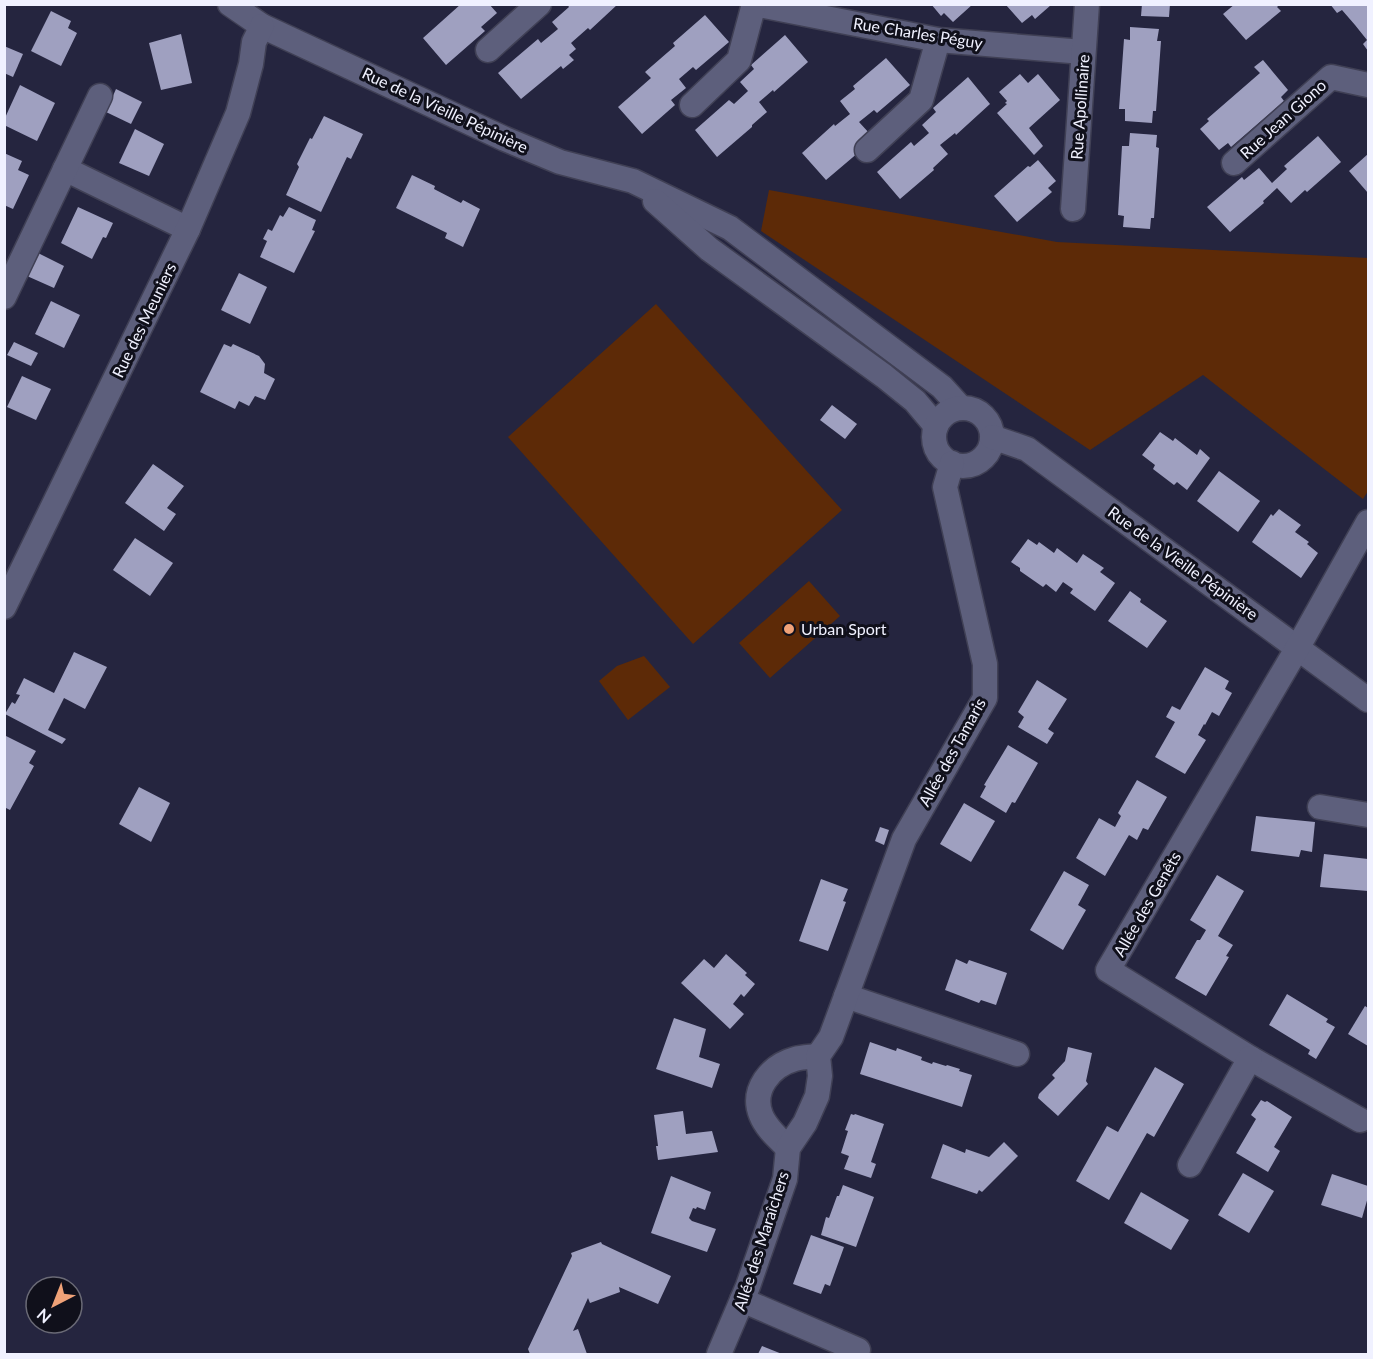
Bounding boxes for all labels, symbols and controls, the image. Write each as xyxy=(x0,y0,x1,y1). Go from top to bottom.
street label: Rue Charles Péguy xyxy=(852,13,985,52)
street label: Rue Apollinaire xyxy=(1066,54,1093,160)
street label: Rue de la Vieille Pépinière xyxy=(359,63,531,156)
street label: Rue Jean Giono xyxy=(1236,75,1330,162)
street label: Rue des Meuniers xyxy=(108,259,180,380)
street label: Rue de la Vieille Pépinière xyxy=(1105,502,1262,623)
place label: Urban Sport xyxy=(801,619,887,638)
marker: Urban Sport xyxy=(782,622,796,636)
street label: Allée des Tamaris xyxy=(914,694,989,809)
street label: Allée des Genêts xyxy=(1109,848,1184,960)
street label: Allée des Maraîchers xyxy=(729,1169,792,1313)
north arrow xyxy=(24,1275,84,1335)
text: N xyxy=(33,1305,55,1328)

